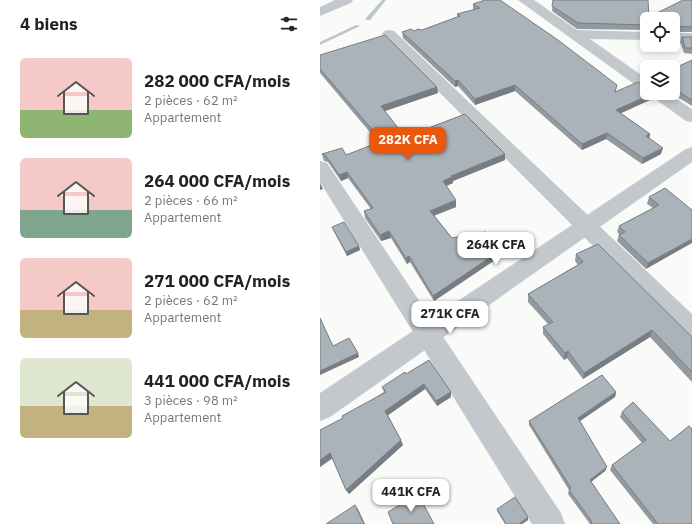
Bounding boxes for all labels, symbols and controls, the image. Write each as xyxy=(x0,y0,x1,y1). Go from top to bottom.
map controls xyxy=(640,12,680,100)
button: locate xyxy=(640,12,680,52)
text: 4 biens xyxy=(20,13,78,35)
icon: filters xyxy=(278,13,300,35)
button: layers xyxy=(640,60,680,100)
text: 282 000 CFA/mois xyxy=(144,70,290,92)
icon: home xyxy=(52,74,100,122)
text: 2 pièces · 62 m² xyxy=(144,92,238,109)
text: Appartement xyxy=(144,109,221,126)
pin: 282K CFA xyxy=(367,127,449,161)
text: 282K CFA xyxy=(378,131,438,148)
text: 264 000 CFA/mois xyxy=(144,170,290,192)
icon: home xyxy=(52,174,100,222)
text: 2 pièces · 66 m² xyxy=(144,192,238,209)
text: Appartement xyxy=(144,209,221,226)
pin: 264K CFA xyxy=(455,232,537,266)
text: 264K CFA xyxy=(466,236,526,253)
text: 271 000 CFA/mois xyxy=(144,270,290,292)
icon: home xyxy=(52,274,100,322)
text: 2 pièces · 62 m² xyxy=(144,292,238,309)
pin: 271K CFA xyxy=(409,301,491,335)
text: 271K CFA xyxy=(420,305,480,322)
text: Appartement xyxy=(144,309,221,326)
text: 441 000 CFA/mois xyxy=(144,370,290,392)
icon: home xyxy=(52,374,100,422)
text: 3 pièces · 98 m² xyxy=(144,392,238,409)
text: Appartement xyxy=(144,409,221,426)
pin: 441K CFA xyxy=(370,479,452,513)
text: 441K CFA xyxy=(381,483,441,500)

